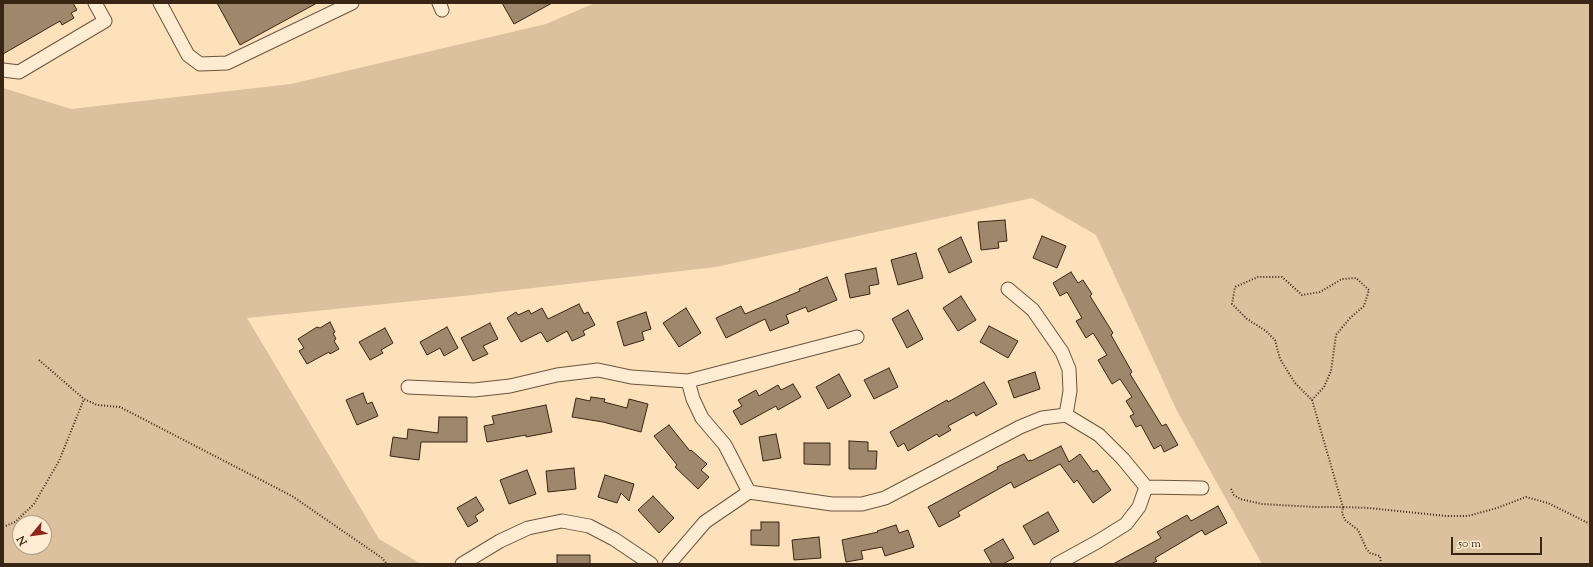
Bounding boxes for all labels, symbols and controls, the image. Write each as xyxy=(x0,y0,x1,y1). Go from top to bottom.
north arrow xyxy=(12,515,52,555)
scale bar xyxy=(1453,529,1544,555)
text: N xyxy=(13,533,32,548)
text: 50 m xyxy=(1458,535,1481,553)

